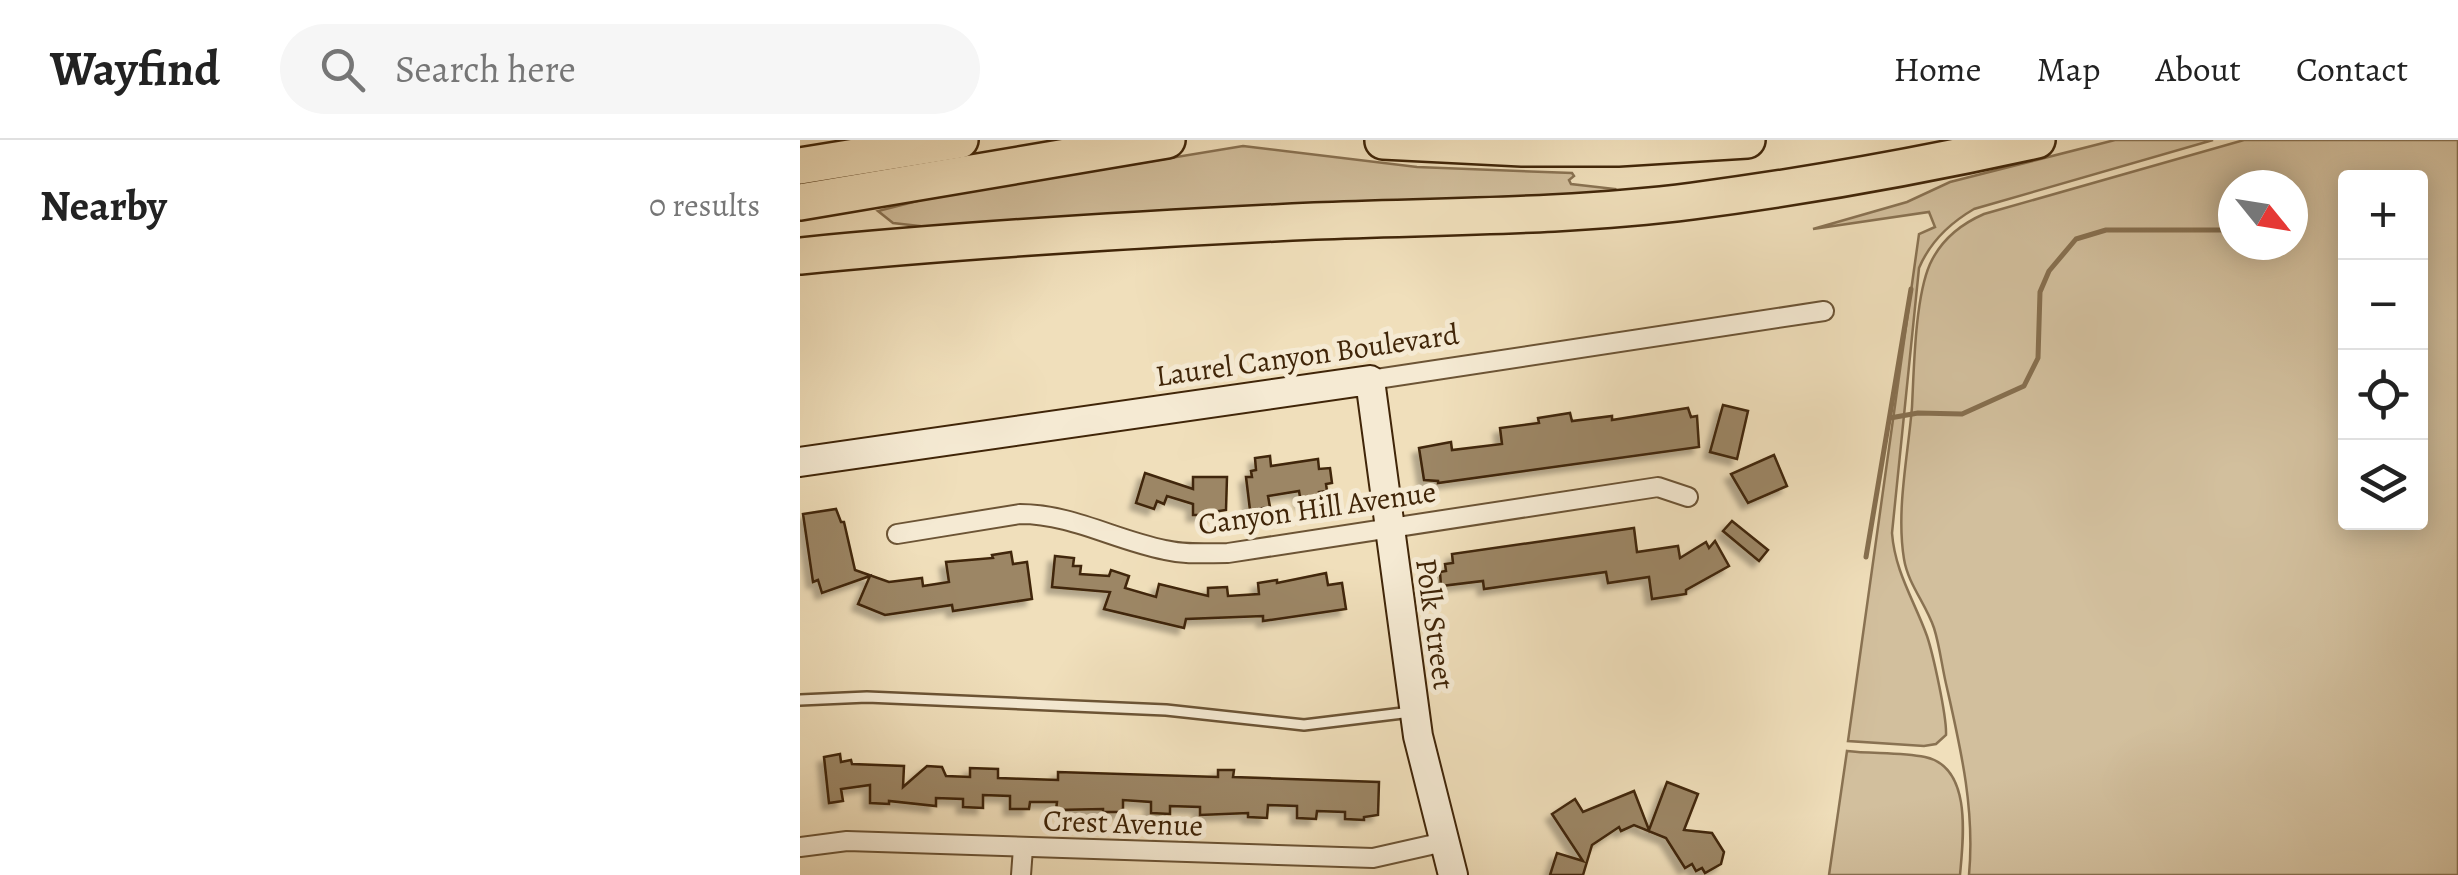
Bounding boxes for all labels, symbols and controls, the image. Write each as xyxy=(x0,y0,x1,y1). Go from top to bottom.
search box xyxy=(280,24,980,114)
text: Wayfind xyxy=(50,36,220,102)
icon: search xyxy=(315,42,370,97)
text: Search here xyxy=(395,43,576,95)
text: Home xyxy=(1893,45,1981,93)
text: Map xyxy=(2036,45,2100,93)
text: About xyxy=(2155,45,2241,93)
text: Contact xyxy=(2296,45,2408,93)
north arrow xyxy=(2218,170,2308,260)
map controls xyxy=(2338,170,2428,530)
button: + xyxy=(2338,170,2428,260)
text: Nearby xyxy=(40,177,167,234)
text: 0 results xyxy=(649,183,760,227)
button: − xyxy=(2338,260,2428,350)
street label: Laurel Canyon Boulevard xyxy=(1153,314,1462,396)
button: locate xyxy=(2338,350,2428,440)
button: layers xyxy=(2338,440,2428,530)
street label: Canyon Hill Avenue xyxy=(1196,472,1438,544)
street label: Polk Street xyxy=(1406,556,1464,692)
street label: Crest Avenue xyxy=(1042,800,1204,846)

